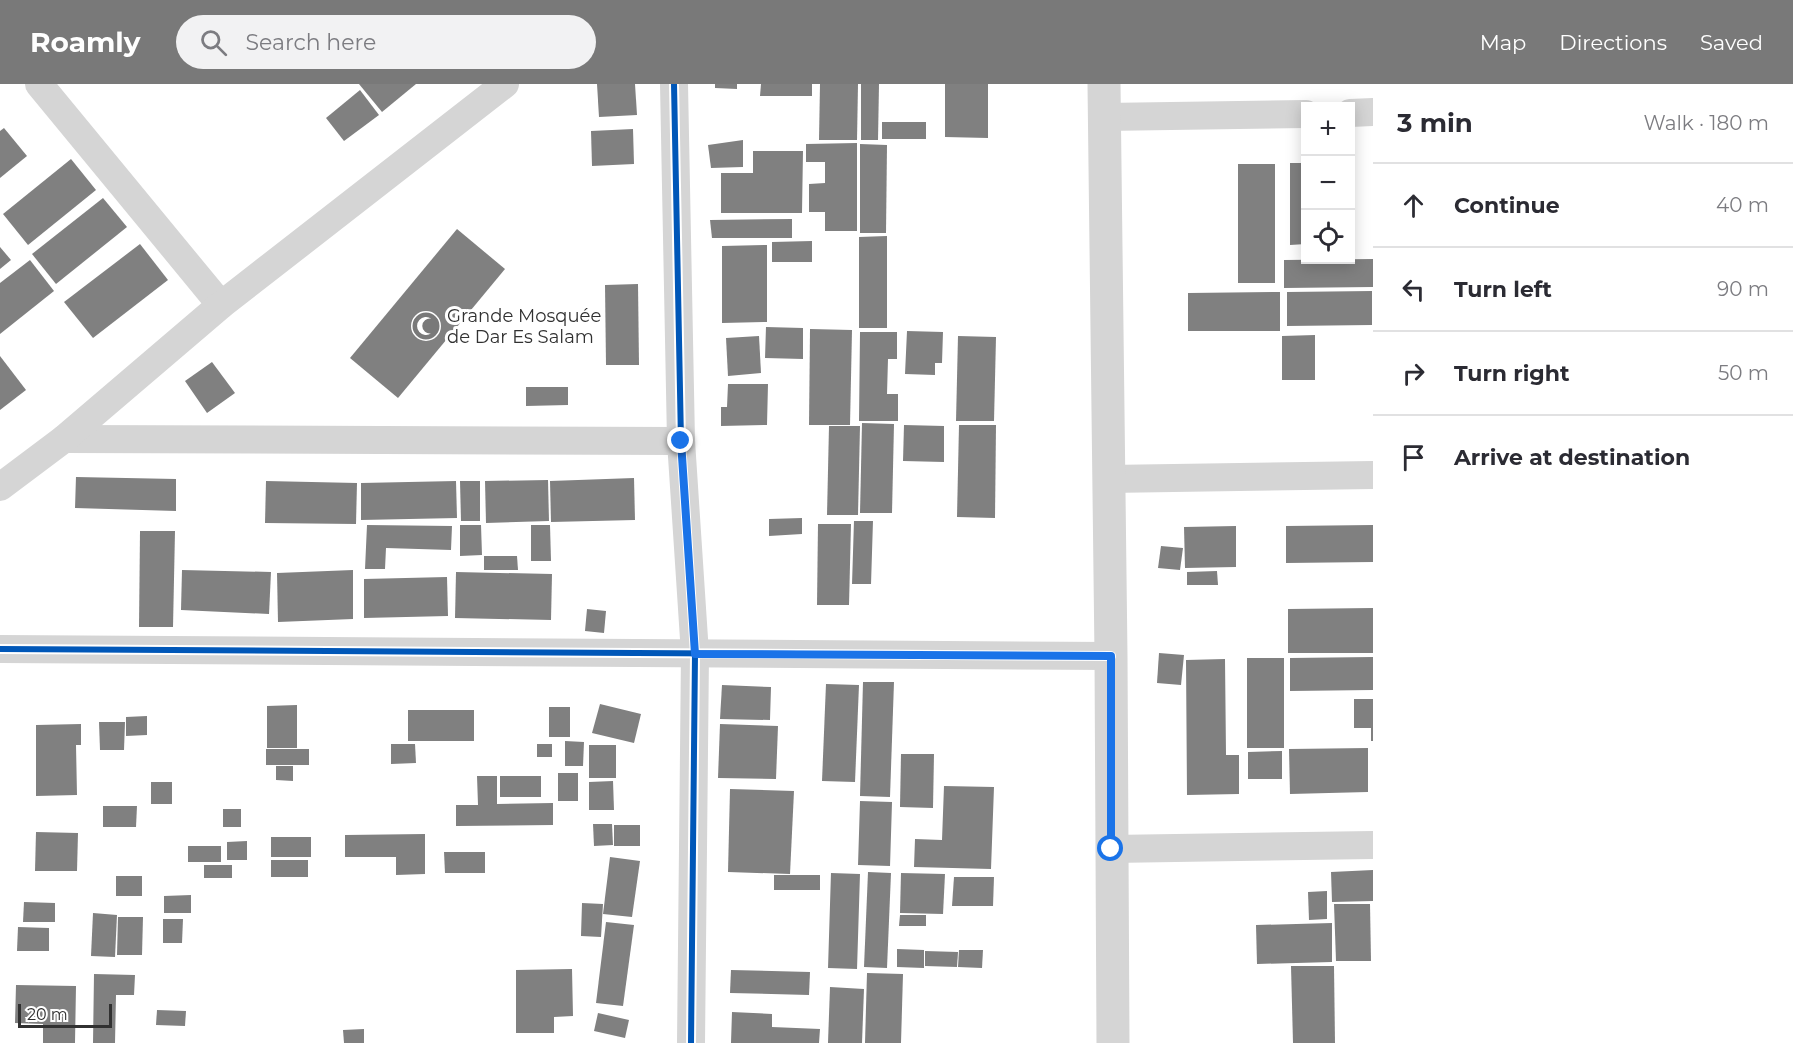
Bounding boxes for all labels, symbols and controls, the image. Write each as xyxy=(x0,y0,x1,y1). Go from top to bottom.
search box xyxy=(176,15,596,69)
text: Roamly xyxy=(30,25,140,59)
icon: search xyxy=(197,26,230,59)
text: Search here xyxy=(245,29,376,56)
text: Map xyxy=(1480,30,1526,55)
text: Directions xyxy=(1559,30,1667,55)
text: Saved xyxy=(1700,30,1763,55)
map controls xyxy=(1301,102,1355,264)
button: + xyxy=(1301,102,1355,156)
text: 3 min xyxy=(1397,107,1473,139)
text: Walk · 180 m xyxy=(1644,111,1769,135)
button: − xyxy=(1301,156,1355,210)
icon: ahead xyxy=(1397,189,1430,222)
text: Continue xyxy=(1454,192,1560,219)
text: 40 m xyxy=(1716,193,1769,217)
button: locate xyxy=(1301,210,1355,264)
icon: left xyxy=(1397,273,1430,306)
text: Turn left xyxy=(1454,276,1552,303)
text: 90 m xyxy=(1717,277,1769,301)
place label: Grande Mosquée de Dar Es Salam xyxy=(447,305,601,348)
mosque icon: Grande Mosquée de Dar Es Salam xyxy=(410,310,442,342)
icon: right xyxy=(1397,357,1430,390)
text: Turn right xyxy=(1454,360,1569,387)
text: 50 m xyxy=(1718,361,1769,385)
route end xyxy=(667,427,693,453)
icon: arrive xyxy=(1397,441,1430,474)
text: Arrive at destination xyxy=(1454,444,1690,471)
route start xyxy=(1097,835,1123,861)
scale bar xyxy=(18,1001,112,1028)
text: 20 m xyxy=(27,1005,68,1024)

